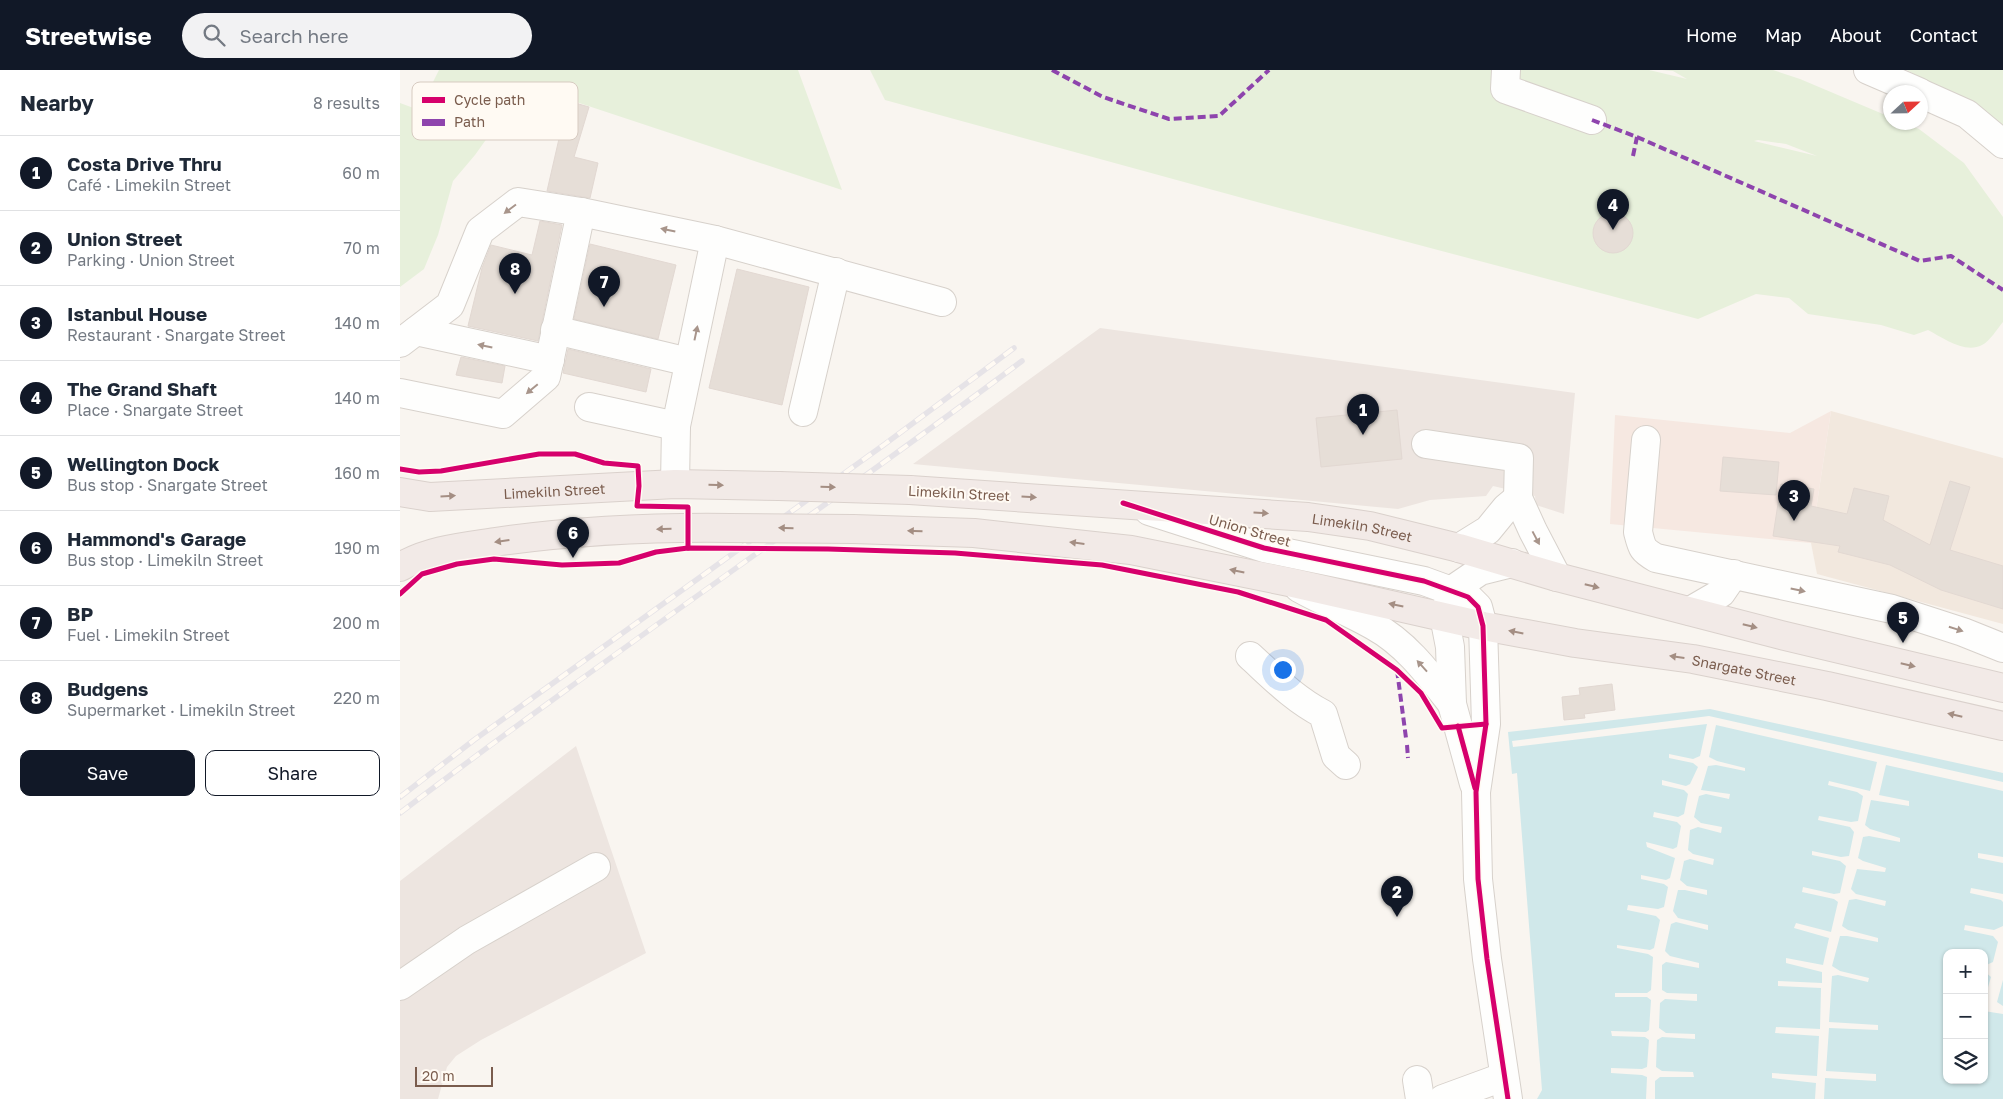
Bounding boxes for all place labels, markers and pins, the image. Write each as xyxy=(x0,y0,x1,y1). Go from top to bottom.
pin: 4 xyxy=(1597,189,1629,230)
pin: 8 xyxy=(499,253,531,294)
pin: 7 xyxy=(588,266,620,307)
pin: 1 xyxy=(1347,394,1379,435)
pin: 3 xyxy=(1778,480,1810,521)
pin: 6 xyxy=(557,517,589,558)
pin: 5 xyxy=(1887,602,1919,643)
pin: 2 xyxy=(1381,876,1413,917)

